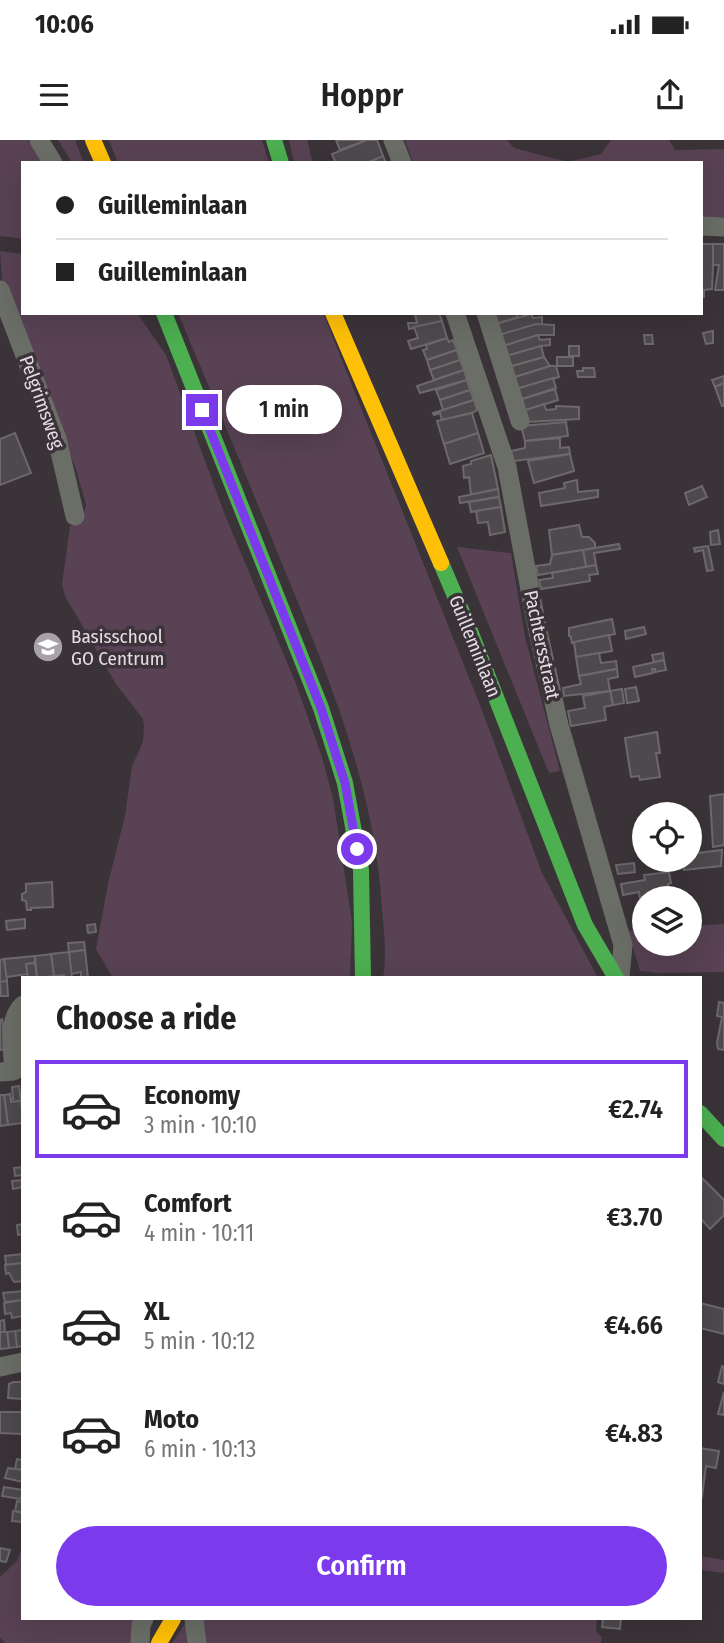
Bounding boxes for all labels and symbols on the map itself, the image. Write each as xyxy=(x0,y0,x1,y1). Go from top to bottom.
street label: Pelgrimsweg xyxy=(15,352,69,452)
callout: 1 min xyxy=(227,386,342,434)
route end xyxy=(186,394,218,426)
street label: Pachtersstraat xyxy=(519,588,565,702)
street label: Guilleminlaan xyxy=(444,592,506,700)
place label: Basisschool GO Centrum xyxy=(71,625,164,670)
school or university icon: Basisschool GO Centrum xyxy=(31,630,65,664)
route start xyxy=(341,833,373,865)

